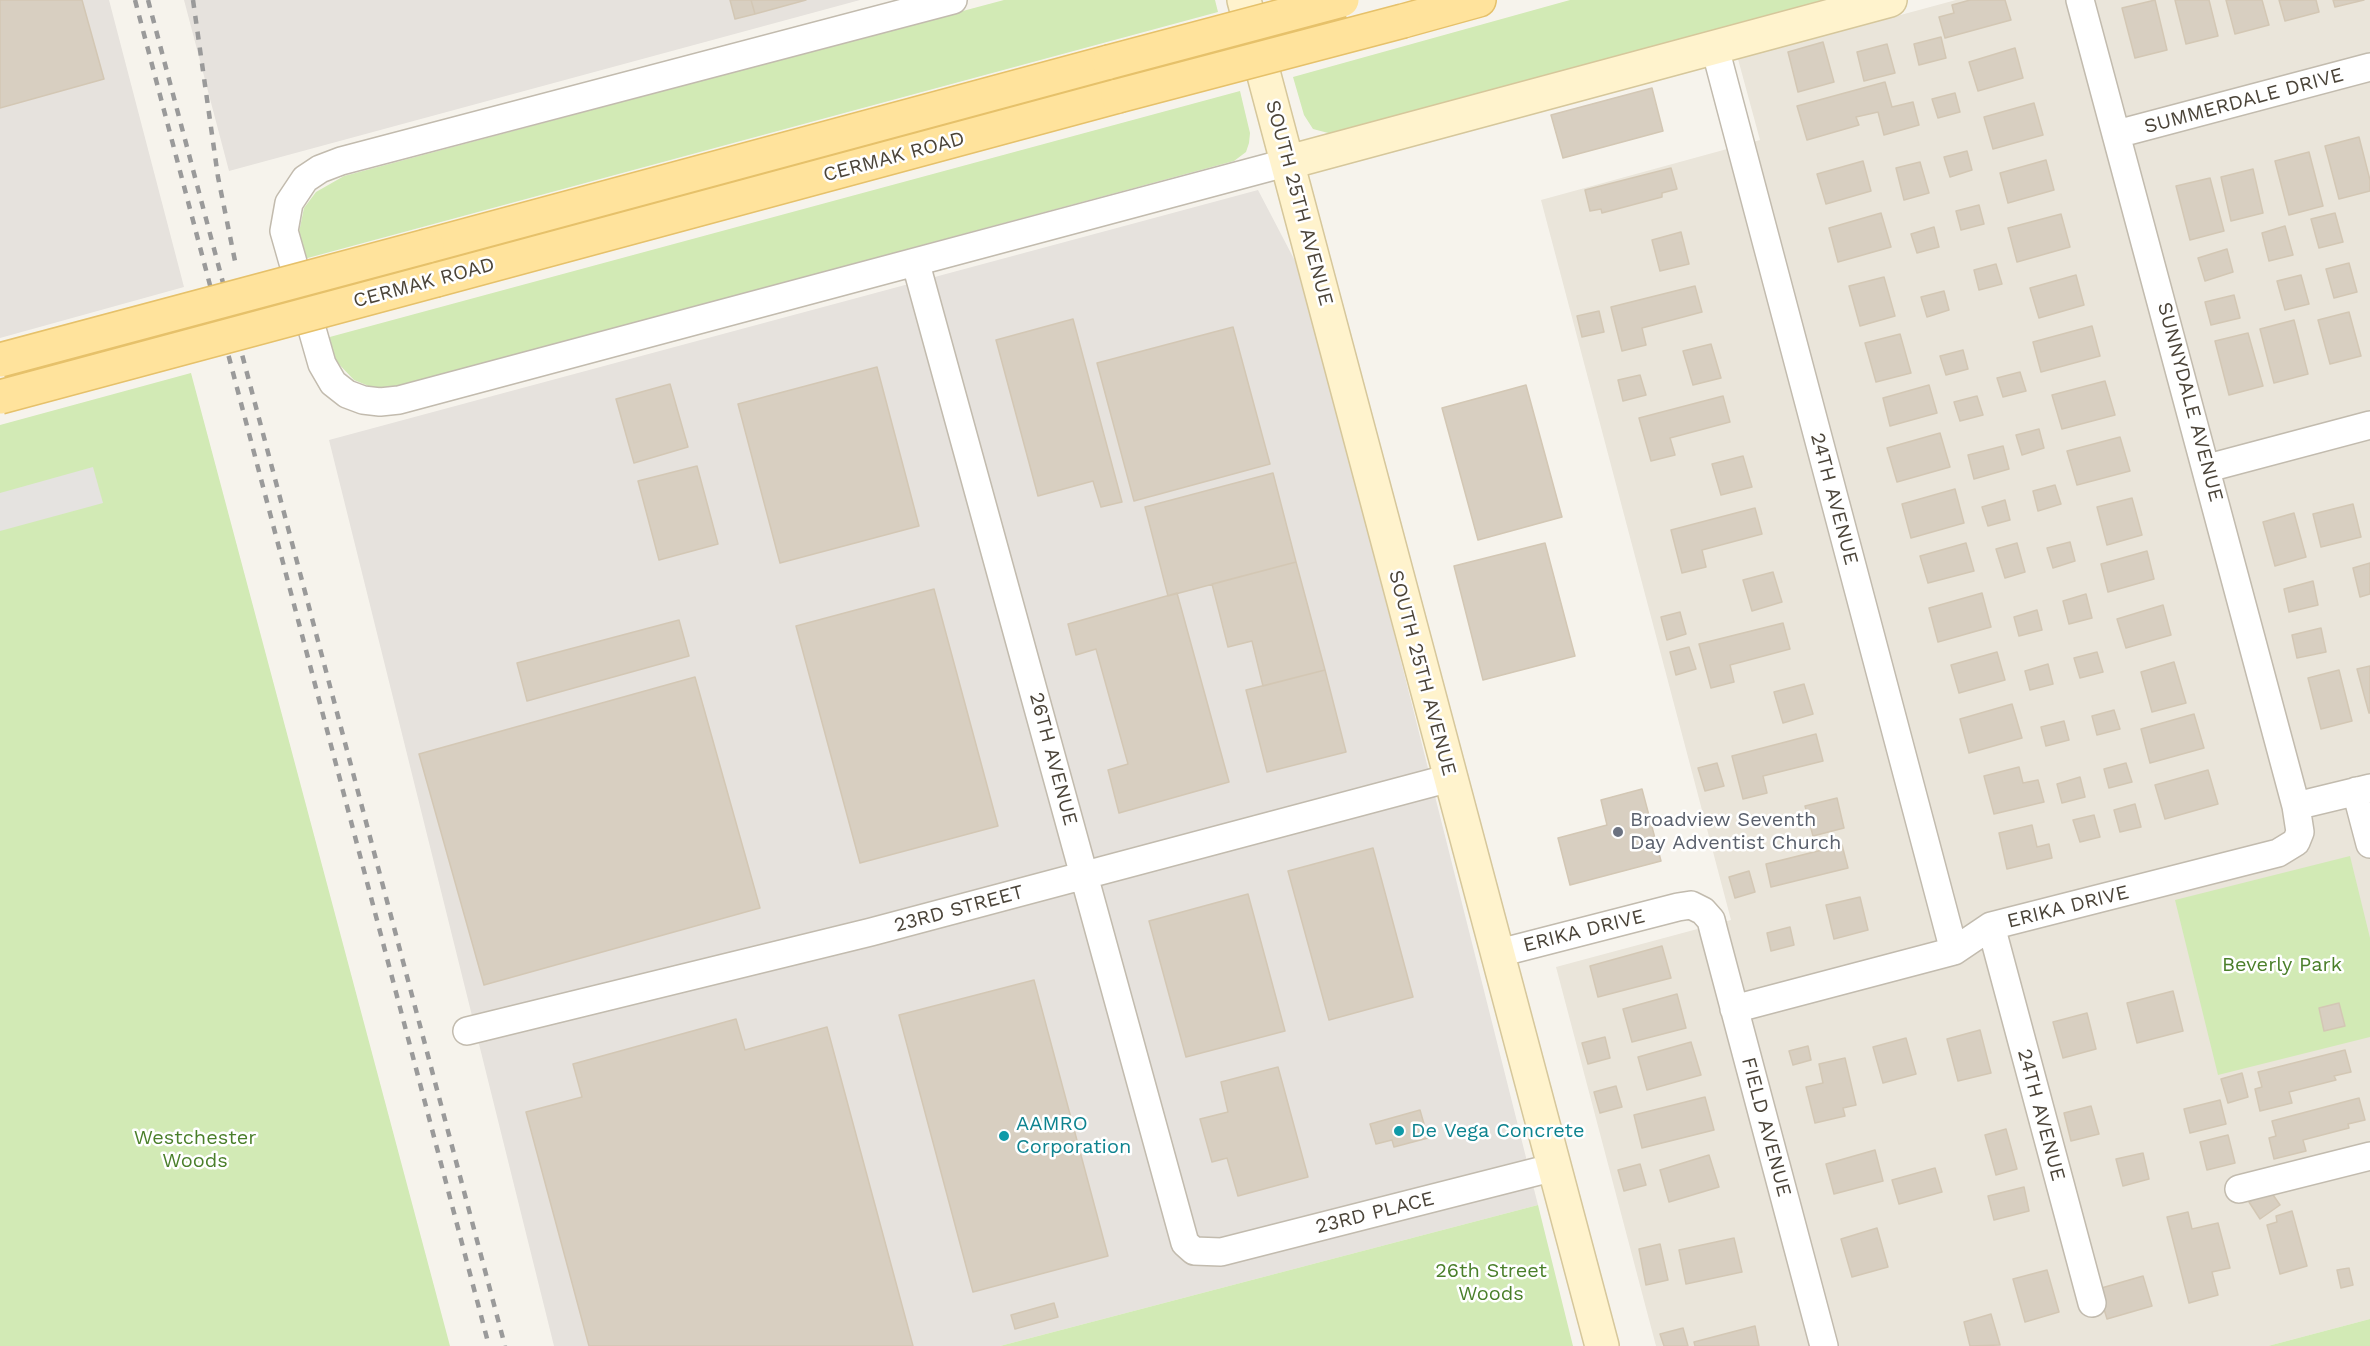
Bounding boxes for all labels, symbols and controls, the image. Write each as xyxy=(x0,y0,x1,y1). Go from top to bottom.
street label: SUMMERDALE DRIVE xyxy=(2142,63,2346,139)
street label: SOUTH 25TH AVENUE xyxy=(1260,98,1338,308)
street label: CERMAK ROAD xyxy=(821,127,967,187)
street label: CERMAK ROAD xyxy=(351,253,497,313)
street label: SUNNYDALE AVENUE xyxy=(2152,300,2228,504)
street label: 24TH AVENUE xyxy=(1805,430,1863,568)
street label: SOUTH 25TH AVENUE xyxy=(1383,568,1461,778)
street label: 26TH AVENUE xyxy=(1024,690,1082,828)
place label: Broadview Seventh Day Adventist Church xyxy=(1630,808,1841,855)
marker: Broadview Seventh Day Adventist Church xyxy=(1611,825,1625,839)
street label: 23RD STREET xyxy=(892,880,1026,938)
street label: ERIKA DRIVE xyxy=(2005,880,2131,934)
street label: ERIKA DRIVE xyxy=(1521,904,1647,958)
park label: Beverly Park xyxy=(2222,953,2342,977)
street label: 24TH AVENUE xyxy=(2012,1046,2070,1184)
street label: FIELD AVENUE xyxy=(1736,1055,1796,1199)
place label: AAMRO Corporation xyxy=(1016,1112,1131,1159)
place label: De Vega Concrete xyxy=(1411,1119,1584,1143)
marker: De Vega Concrete xyxy=(1392,1124,1406,1138)
park label: Westchester Woods xyxy=(134,1126,256,1173)
marker: AAMRO Corporation xyxy=(997,1129,1011,1143)
street label: 23RD PLACE xyxy=(1313,1187,1437,1239)
park label: 26th Street Woods xyxy=(1435,1259,1547,1306)

